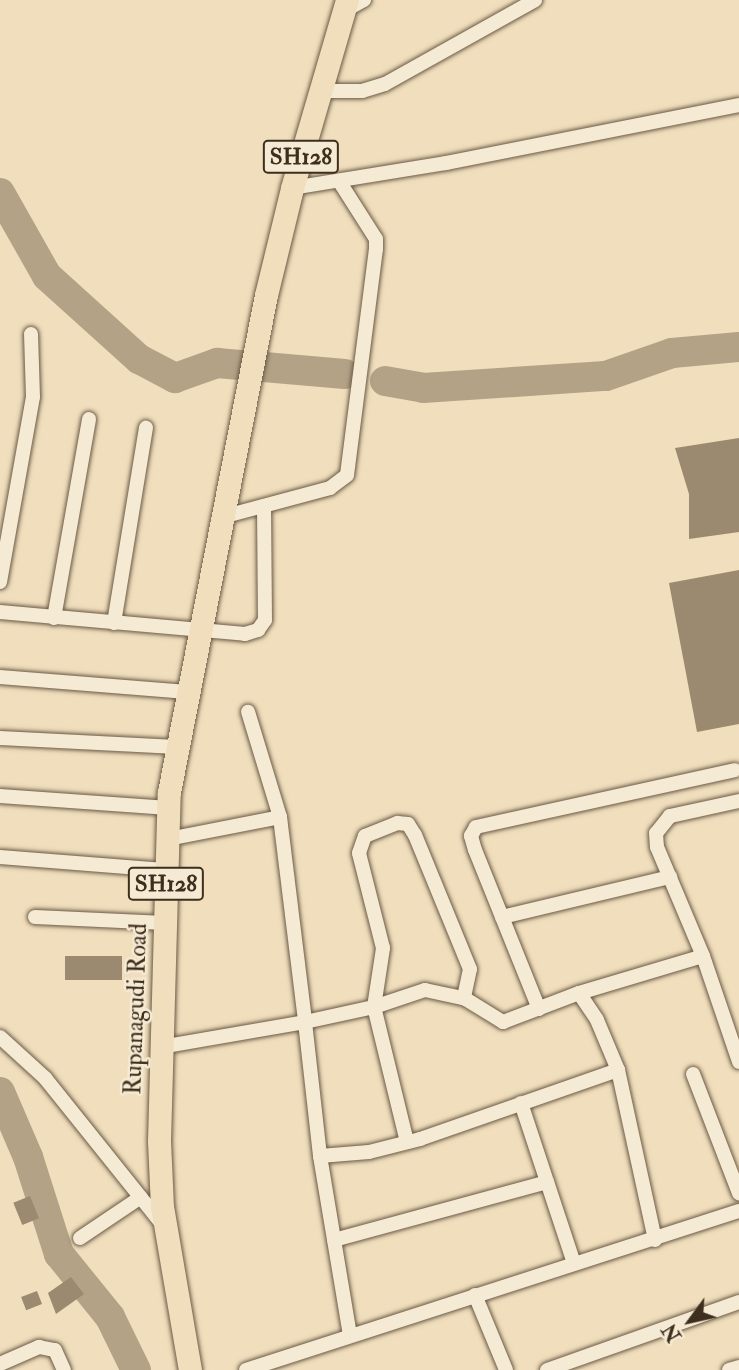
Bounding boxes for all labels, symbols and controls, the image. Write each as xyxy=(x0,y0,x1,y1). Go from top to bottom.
road number: SH128 xyxy=(262,138,340,176)
road number: SH128 xyxy=(128,864,204,904)
street label: Rupanagudi Road xyxy=(119,923,153,1095)
north arrow xyxy=(655,1286,725,1356)
text: N xyxy=(658,1319,687,1346)

